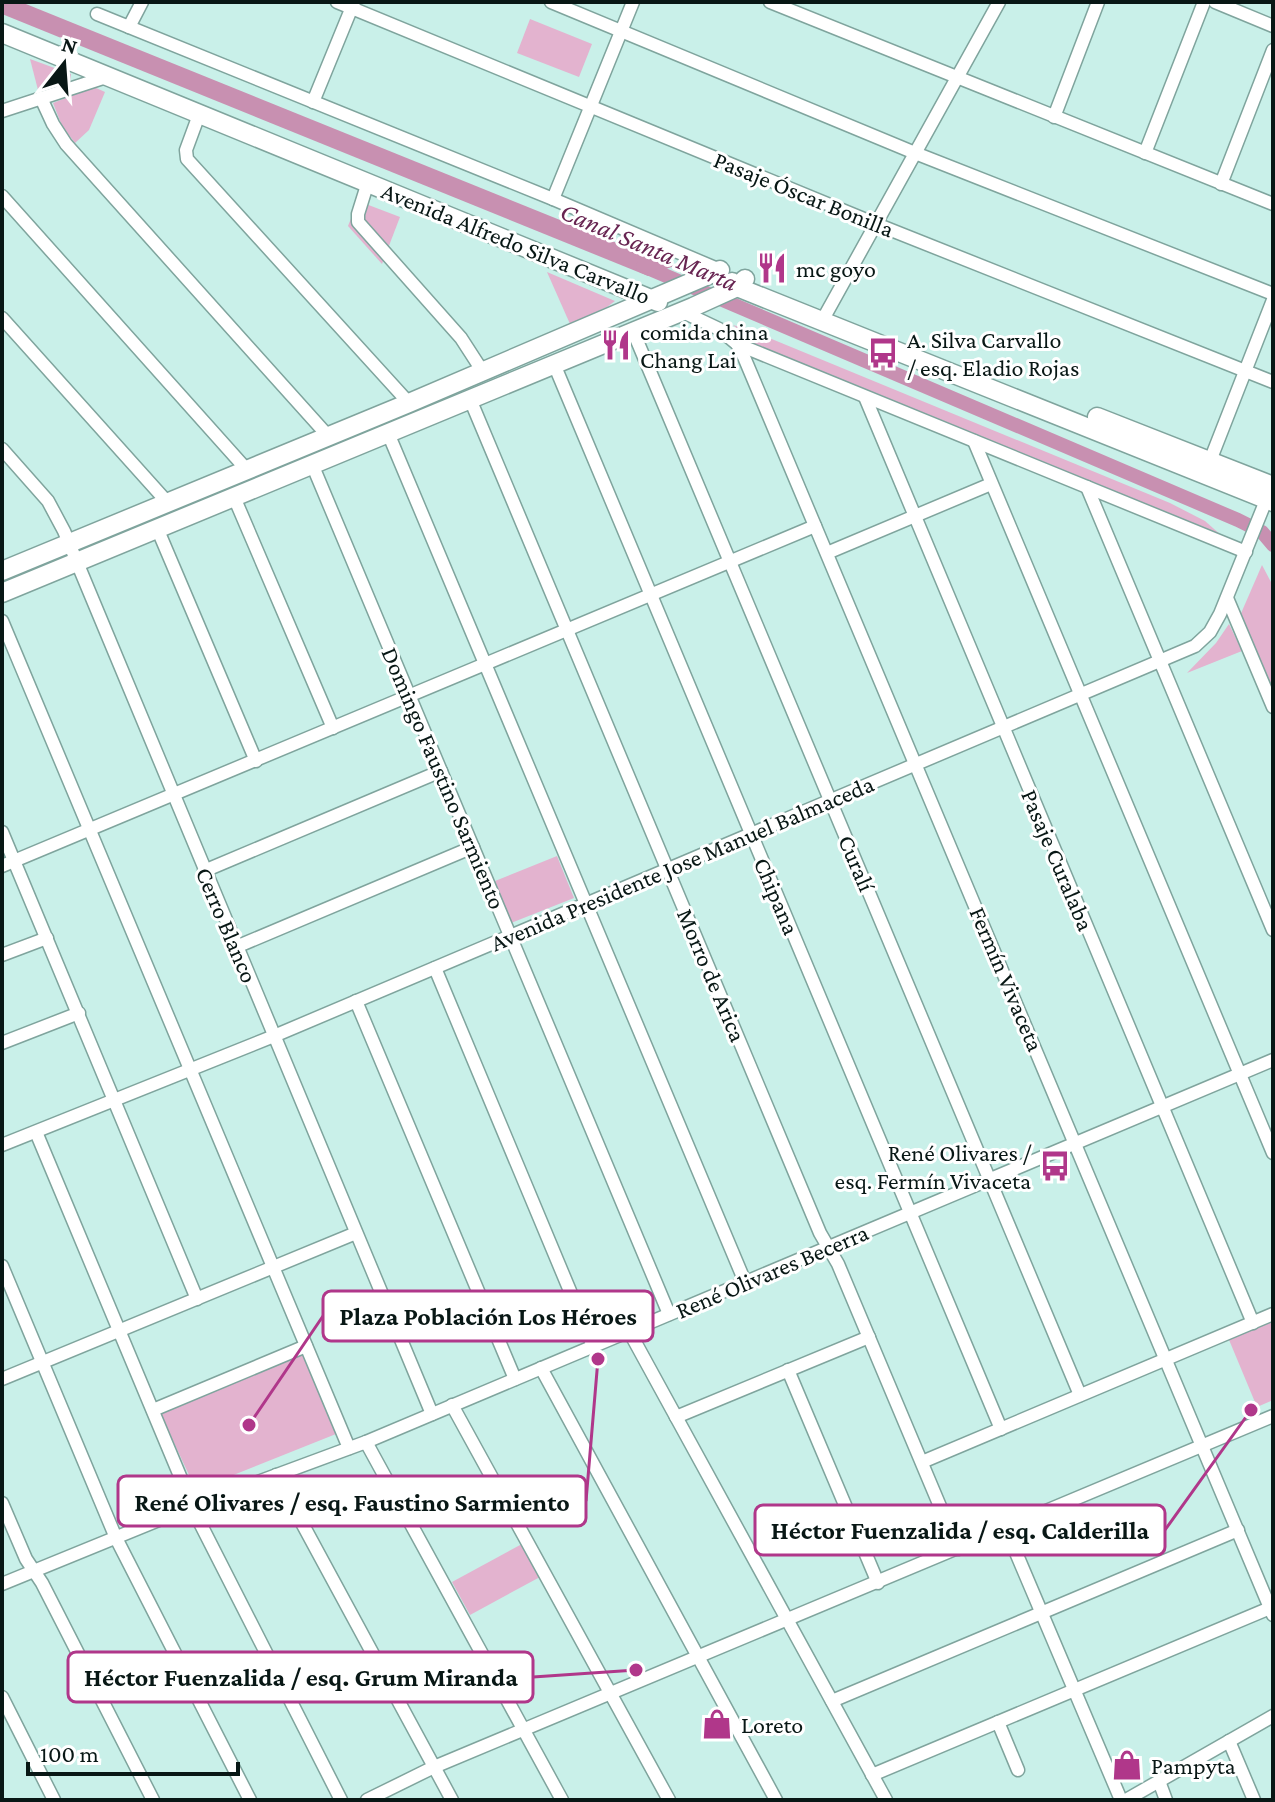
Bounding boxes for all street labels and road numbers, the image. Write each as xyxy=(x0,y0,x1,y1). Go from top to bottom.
street label: Pasaje Óscar Bonilla xyxy=(710,146,898,242)
street label: Avenida Alfredo Silva Carvallo xyxy=(378,177,654,309)
street label: Domingo Faustino Sarmiento xyxy=(377,643,511,913)
street label: Avenida Presidente Jose Manuel Balmaceda xyxy=(486,770,878,956)
street label: Pasaje Curalaba xyxy=(1016,785,1100,935)
street label: Curalí xyxy=(833,831,881,896)
street label: Chipana xyxy=(749,853,805,939)
street label: Cerro Blanco xyxy=(191,863,263,987)
street label: Fermín Vivaceta xyxy=(964,903,1050,1055)
street label: Morro de Arica xyxy=(672,904,752,1046)
street label: René Olivares Becerra xyxy=(672,1218,872,1324)

